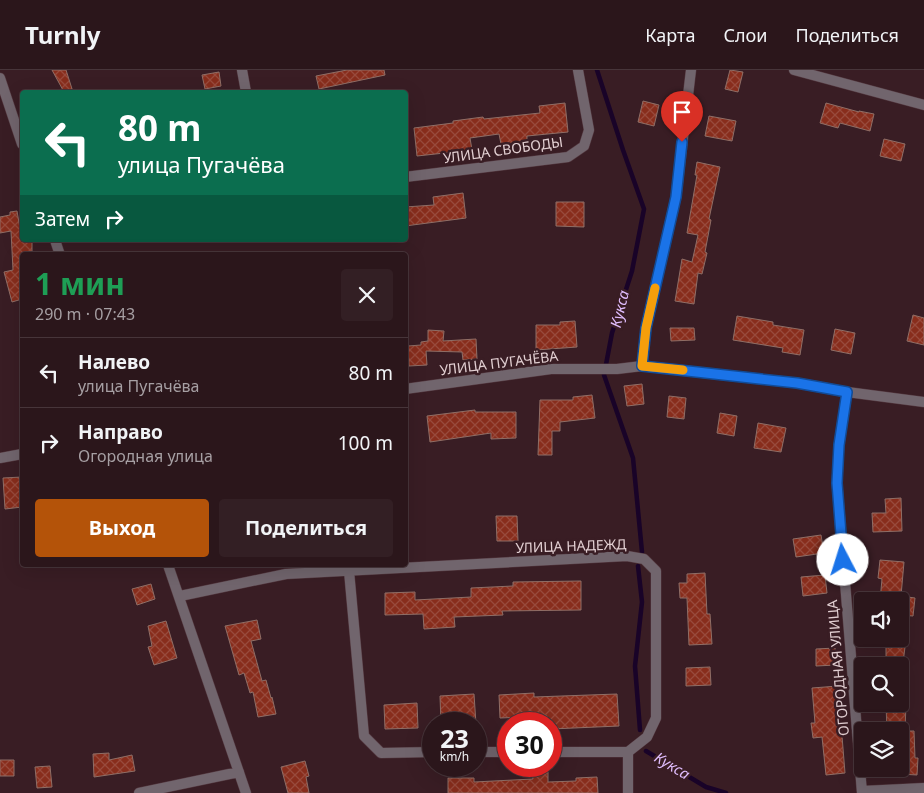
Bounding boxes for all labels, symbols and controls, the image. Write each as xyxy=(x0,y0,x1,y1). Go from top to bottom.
text: Turnly xyxy=(25,18,100,51)
text: Карта xyxy=(645,23,695,47)
text: Слои xyxy=(723,23,767,47)
text: Поделиться xyxy=(795,23,899,47)
pin xyxy=(661,91,703,142)
icon: arrive xyxy=(668,98,696,126)
text: 80 m xyxy=(118,104,201,151)
icon: left xyxy=(35,110,100,175)
street label: УЛИЦА СВОБОДЫ xyxy=(442,132,564,167)
text: улица Пугачёва xyxy=(118,149,285,179)
icon: right xyxy=(100,205,128,233)
text: Затем xyxy=(35,206,90,232)
text: 1 мин xyxy=(35,263,125,304)
button: close xyxy=(341,269,393,321)
water label: Кукса xyxy=(605,288,633,330)
text: 290 m · 07:43 xyxy=(35,303,135,325)
street label: УЛИЦА ПУГАЧЁВА xyxy=(439,346,559,379)
text: Налево xyxy=(78,349,150,375)
icon: left xyxy=(35,359,63,387)
text: 80 m xyxy=(349,360,393,386)
text: улица Пугачёва xyxy=(78,375,199,397)
text: Направо xyxy=(78,419,163,445)
icon: right xyxy=(35,429,63,457)
text: 100 m xyxy=(338,430,393,456)
text: Огородная улица xyxy=(78,445,213,467)
button: Выход xyxy=(35,499,209,557)
button: Поделиться xyxy=(219,499,393,557)
position arrow xyxy=(816,533,868,585)
street label: УЛИЦА НАДЕЖД xyxy=(515,534,627,557)
map controls xyxy=(854,592,909,777)
button: sound xyxy=(854,592,909,647)
street label: ОГОРОДНАЯ УЛИЦА xyxy=(822,599,853,737)
button: search xyxy=(854,657,909,712)
speed limit sign: 30 xyxy=(497,712,562,777)
text: 23 xyxy=(440,721,469,755)
button: layers xyxy=(854,722,909,777)
water label: Кукса xyxy=(651,747,694,784)
text: km/h xyxy=(440,748,469,765)

